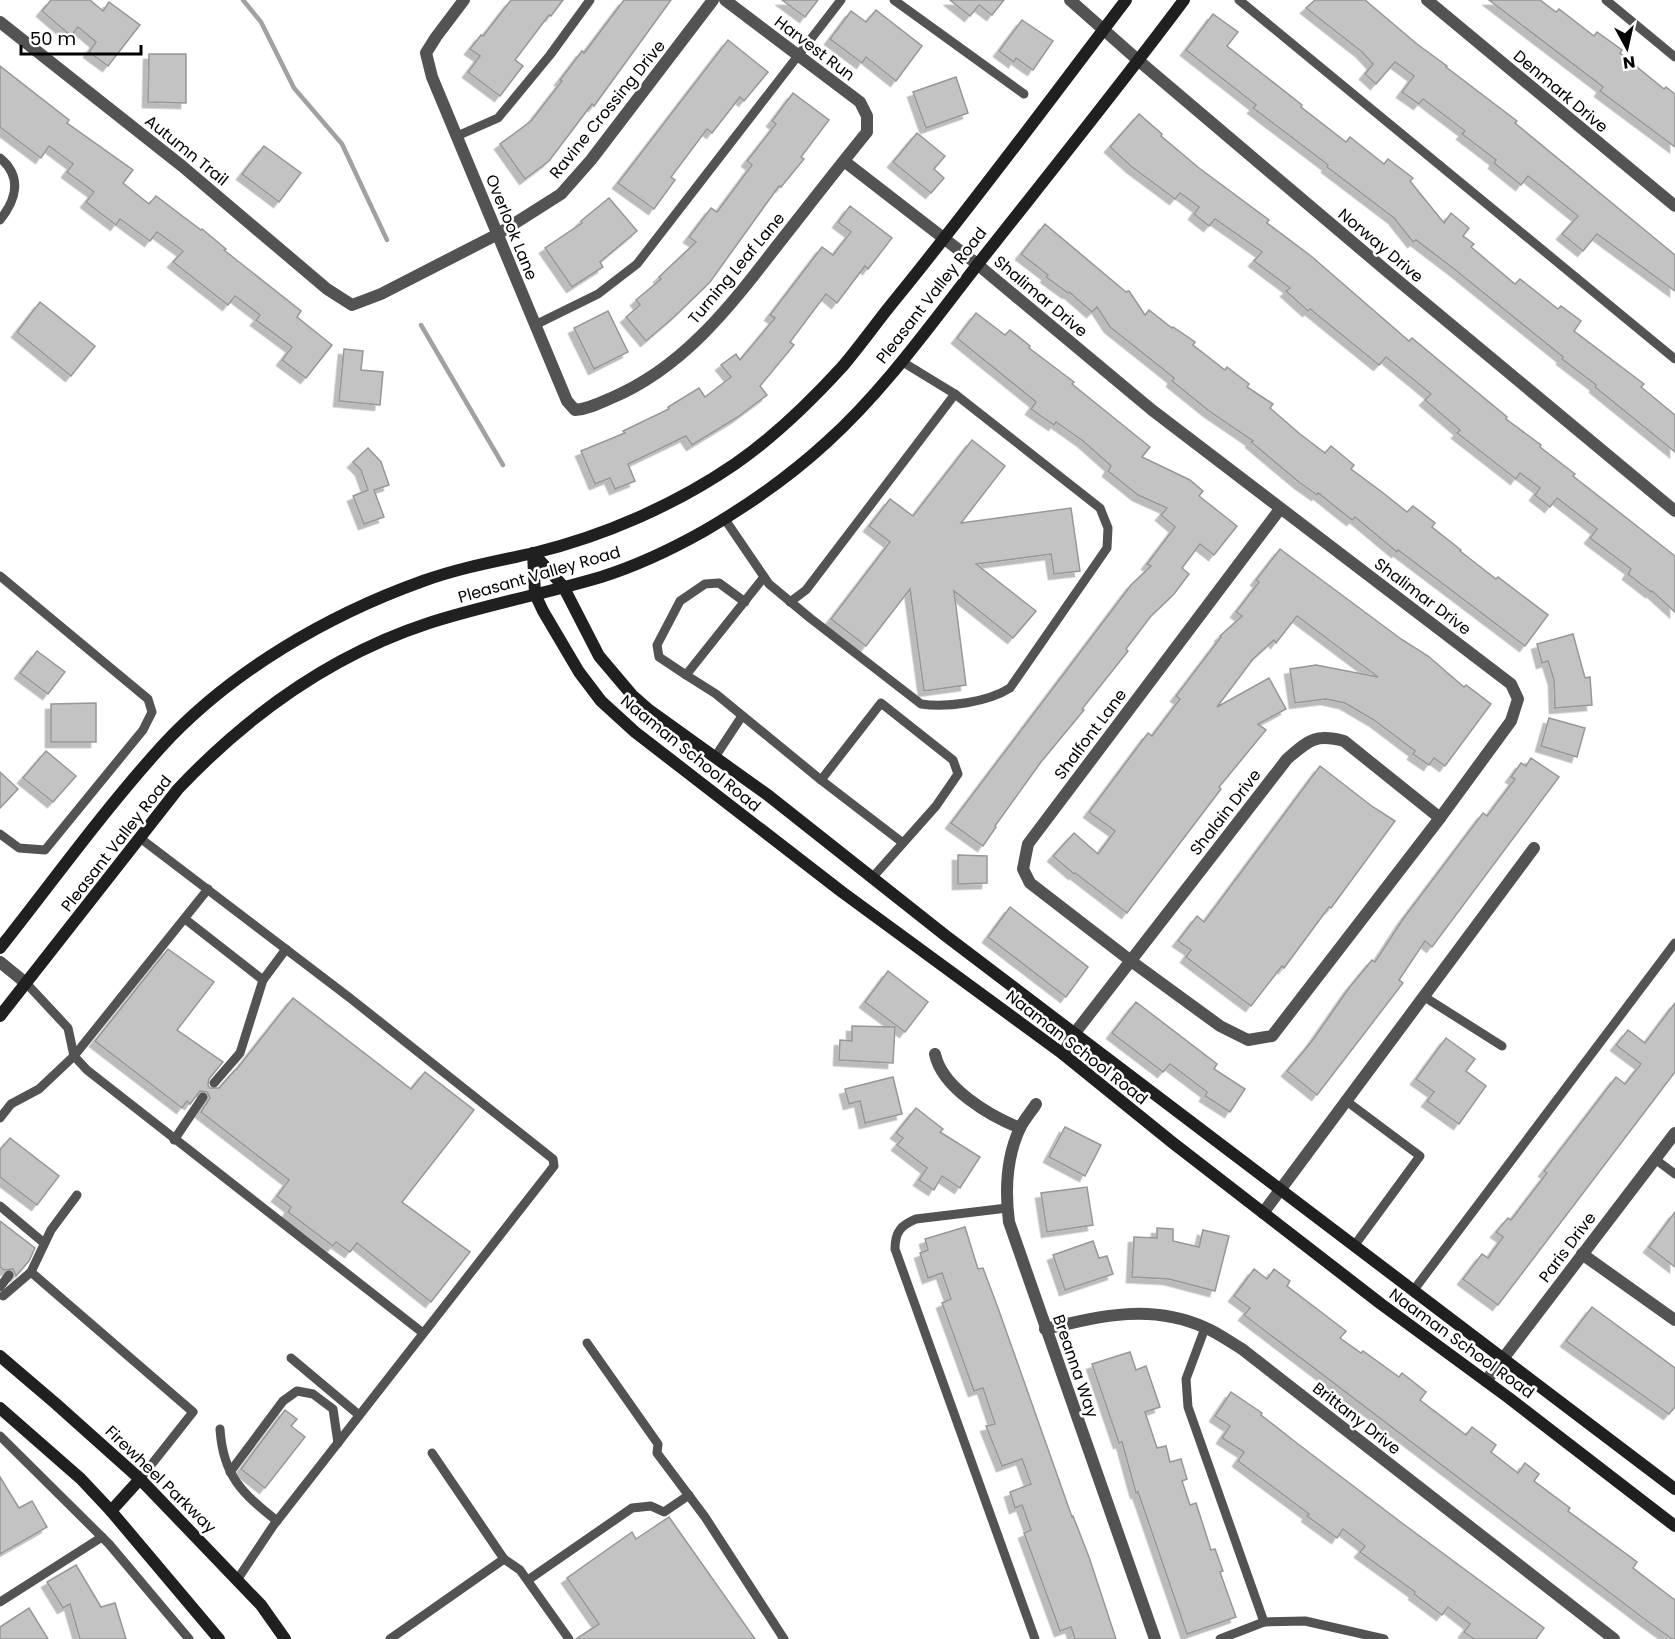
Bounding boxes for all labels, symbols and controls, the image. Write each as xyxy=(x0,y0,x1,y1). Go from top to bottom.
street label: Harvest Run xyxy=(770,11,860,86)
scale bar xyxy=(21,18,141,56)
north arrow xyxy=(1597,18,1657,78)
text: 50 m xyxy=(30,26,76,51)
street label: Ravine Crossing Drive xyxy=(544,35,671,184)
street label: Denmark Drive xyxy=(1508,45,1613,138)
text: N xyxy=(1621,50,1637,75)
street label: Autumn Trail xyxy=(140,110,233,191)
street label: Overlook Lane xyxy=(480,171,543,284)
street label: Norway Drive xyxy=(1333,203,1428,288)
street label: Turning Leaf Lane xyxy=(683,207,790,329)
street label: Pleasant Valley Road xyxy=(871,222,992,368)
street label: Shalimar Drive xyxy=(989,250,1093,343)
street label: Pleasant Valley Road xyxy=(455,540,623,609)
street label: Shalimar Drive xyxy=(1369,552,1476,641)
street label: Shalfont Lane xyxy=(1049,684,1132,784)
street label: Naaman School Road xyxy=(616,690,766,817)
street label: Shalain Drive xyxy=(1184,764,1266,860)
street label: Pleasant Valley Road xyxy=(56,770,177,916)
street label: Naaman School Road xyxy=(1001,985,1152,1110)
street label: Paris Drive xyxy=(1533,1207,1602,1287)
street label: Naaman School Road xyxy=(1384,1283,1539,1404)
street label: Breanna Way xyxy=(1047,1312,1104,1421)
street label: Brittany Drive xyxy=(1308,1377,1406,1460)
street label: Firewheel Parkway xyxy=(100,1420,221,1539)

